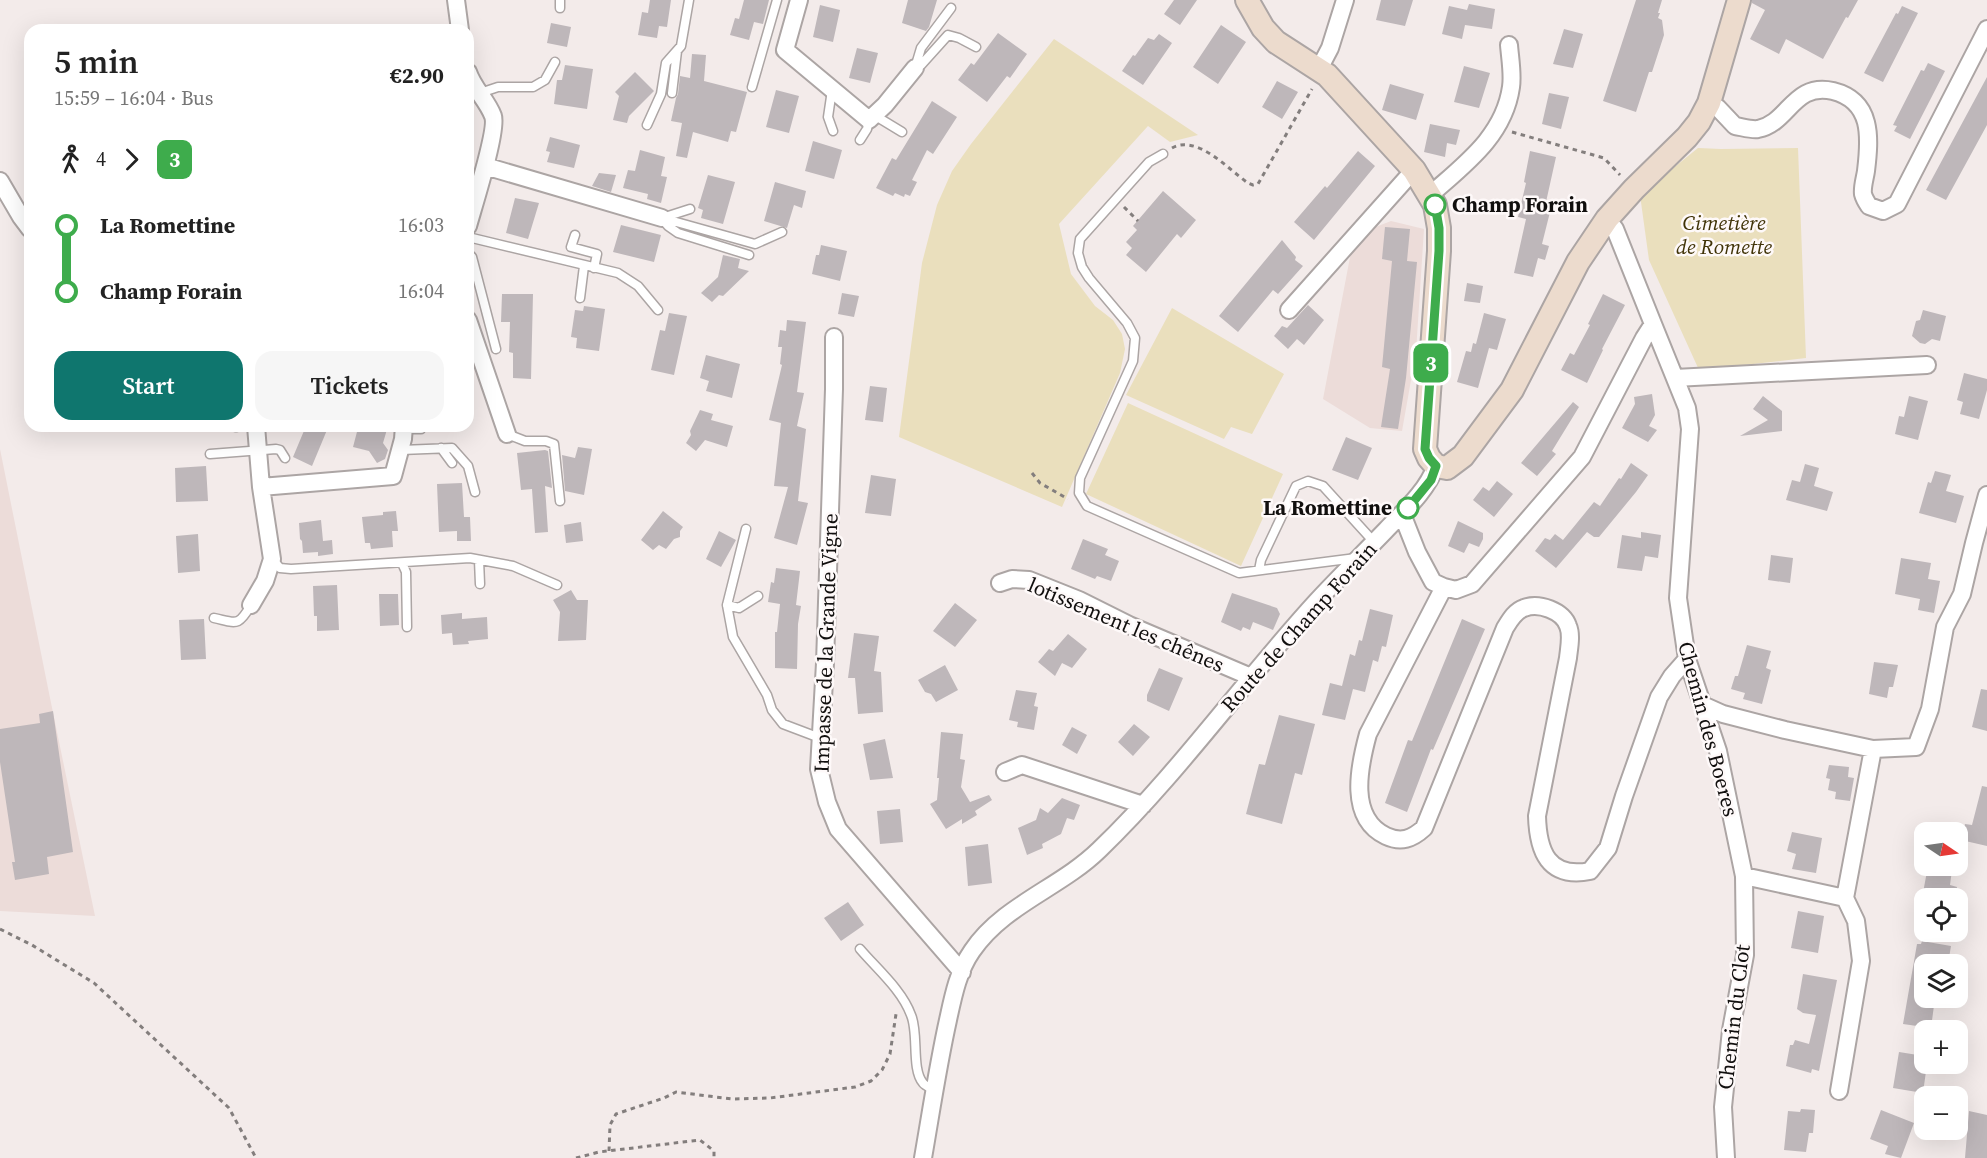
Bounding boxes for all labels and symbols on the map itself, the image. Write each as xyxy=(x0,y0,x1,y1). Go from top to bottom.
place label: Champ Forain xyxy=(1452,190,1588,219)
marker: Champ Forain xyxy=(1424,194,1446,216)
park label: Cimetière de Romette xyxy=(1676,208,1773,261)
line badge: 3 xyxy=(1412,344,1450,382)
place label: La Romettine xyxy=(1263,493,1392,522)
marker: La Romettine xyxy=(1397,497,1419,519)
street label: Impasse de la Grande Vigne xyxy=(806,513,845,773)
street label: Route de Champ Forain xyxy=(1214,535,1383,718)
street label: lotissement les chênes xyxy=(1024,570,1229,679)
street label: Chemin des Boeres xyxy=(1671,638,1746,820)
north arrow xyxy=(1914,822,1968,876)
street label: Chemin du Clot xyxy=(1710,943,1757,1091)

